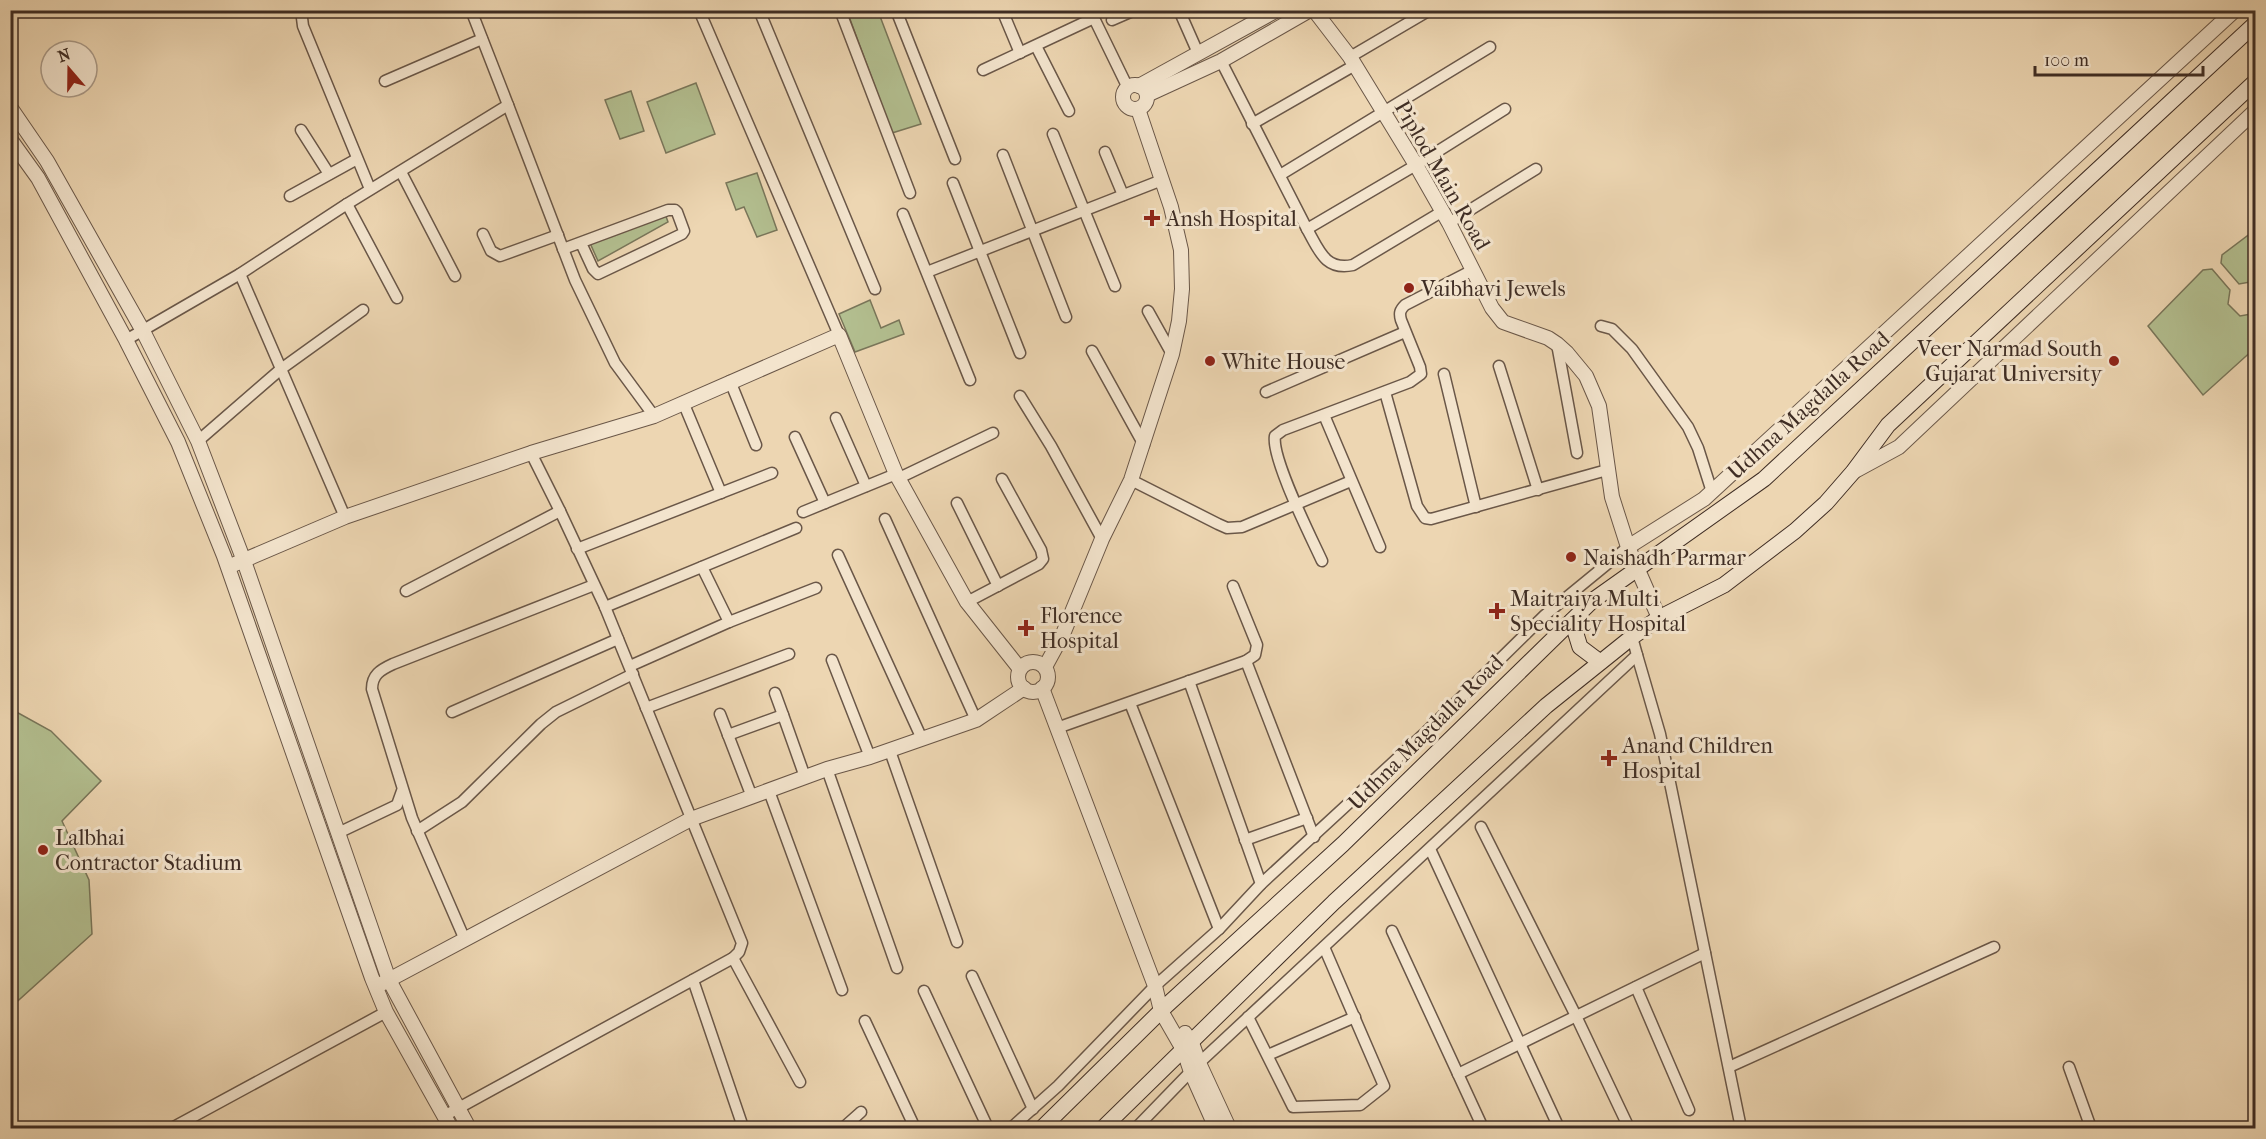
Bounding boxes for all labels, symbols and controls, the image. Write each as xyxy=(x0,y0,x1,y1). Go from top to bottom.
north arrow xyxy=(39,39,99,99)
scale bar xyxy=(2035,39,2203,77)
text: N xyxy=(55,44,74,66)
text: 100 m xyxy=(2044,50,2089,71)
street label: Piplod Main Road xyxy=(1389,96,1496,256)
place label: Ansh Hospital xyxy=(1165,206,1297,232)
marker: Ansh Hospital xyxy=(1143,209,1161,227)
place label: Vaibhavi Jewels xyxy=(1420,276,1566,302)
marker: Vaibhavi Jewels xyxy=(1402,281,1416,295)
street label: Udhna Magdalla Road xyxy=(1722,325,1896,485)
place label: Veer Narmad South Gujarat University xyxy=(1916,336,2103,387)
place label: White House xyxy=(1221,349,1345,375)
marker: White House xyxy=(1203,354,1217,368)
marker: Veer Narmad South Gujarat University xyxy=(2107,354,2121,368)
place label: Naishadh Parmar xyxy=(1583,545,1747,571)
marker: Naishadh Parmar xyxy=(1564,550,1578,564)
place label: Maitraiya Multi Speciality Hospital xyxy=(1510,586,1686,637)
marker: Maitraiya Multi Speciality Hospital xyxy=(1488,602,1506,620)
place label: Florence Hospital xyxy=(1040,603,1122,654)
marker: Florence Hospital xyxy=(1017,619,1035,637)
street label: Udhna Magdalla Road xyxy=(1343,649,1510,816)
place label: Anand Children Hospital xyxy=(1621,733,1773,784)
marker: Anand Children Hospital xyxy=(1600,749,1618,767)
place label: Lalbhai Contractor Stadium xyxy=(55,825,243,876)
marker: Lalbhai Contractor Stadium xyxy=(36,843,50,857)

